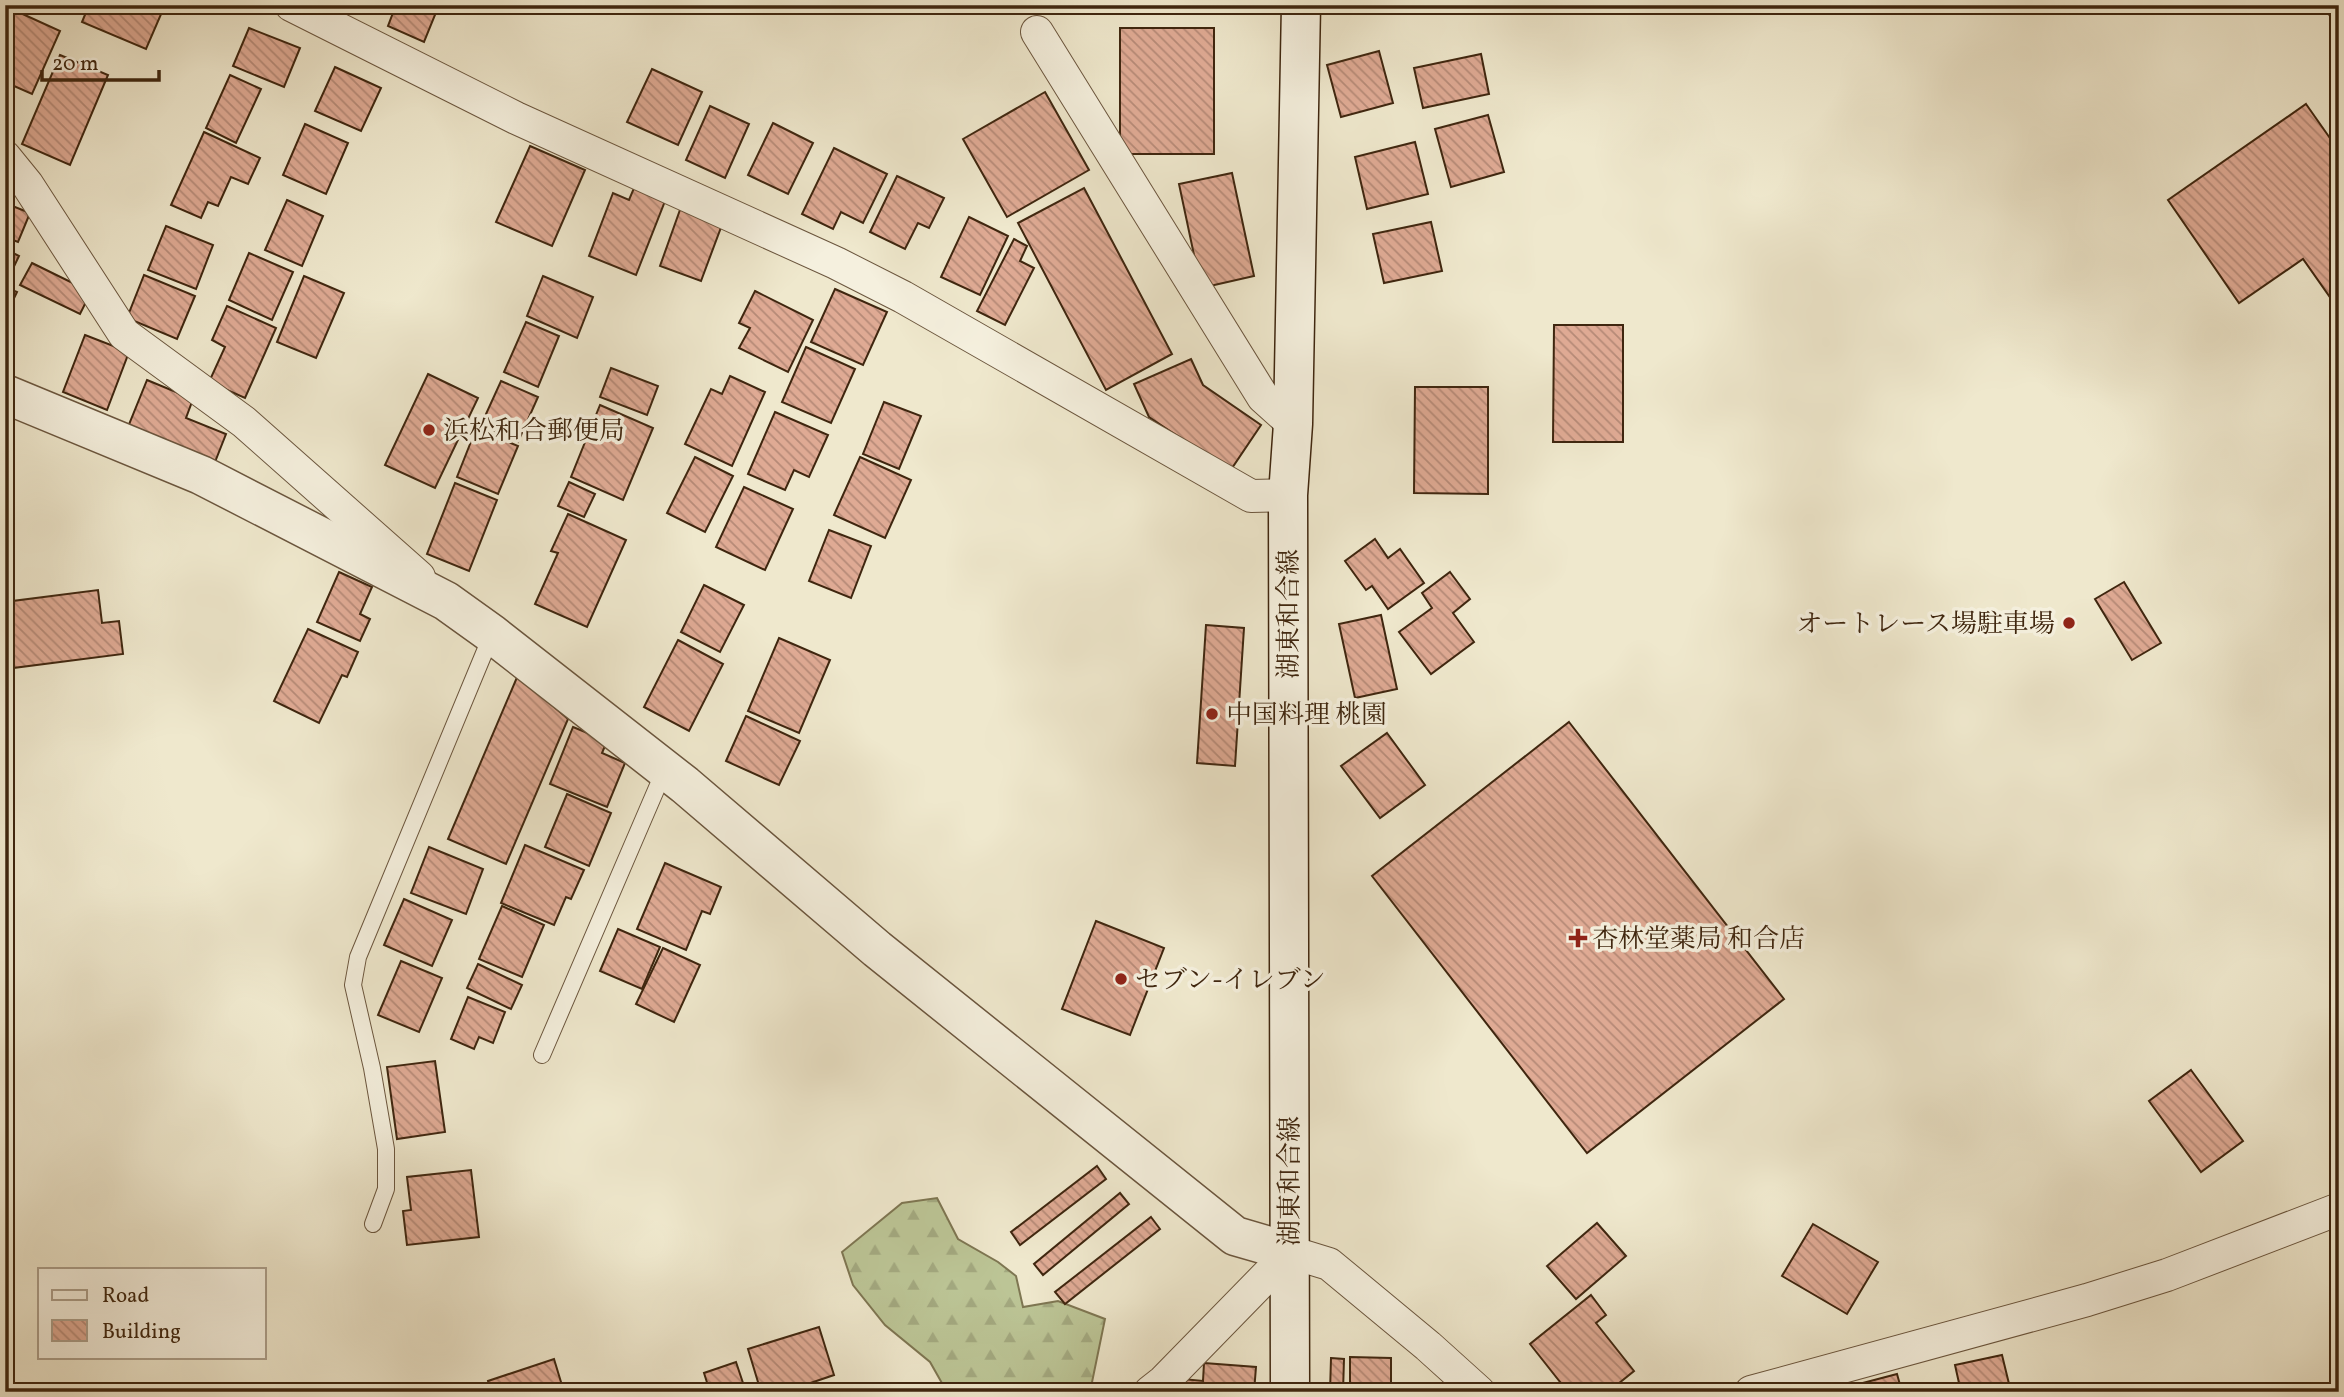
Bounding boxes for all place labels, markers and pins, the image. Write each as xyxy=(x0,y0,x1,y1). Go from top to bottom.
place label: 浜松和合郵便局 xyxy=(443,414,625,450)
marker: 浜松和合郵便局 xyxy=(421,422,437,438)
place label: オートレース場駐車場 xyxy=(1796,607,2055,643)
marker: オートレース場駐車場 xyxy=(2061,615,2077,631)
place label: 中国料理 桃園 xyxy=(1226,698,1387,734)
marker: 中国料理 桃園 xyxy=(1204,706,1220,722)
place label: 杏林堂薬局 和合店 xyxy=(1592,922,1805,958)
marker: 杏林堂薬局 和合店 xyxy=(1570,930,1586,946)
place label: セブン-イレブン xyxy=(1135,963,1326,999)
marker: セブン-イレブン xyxy=(1113,971,1129,987)

